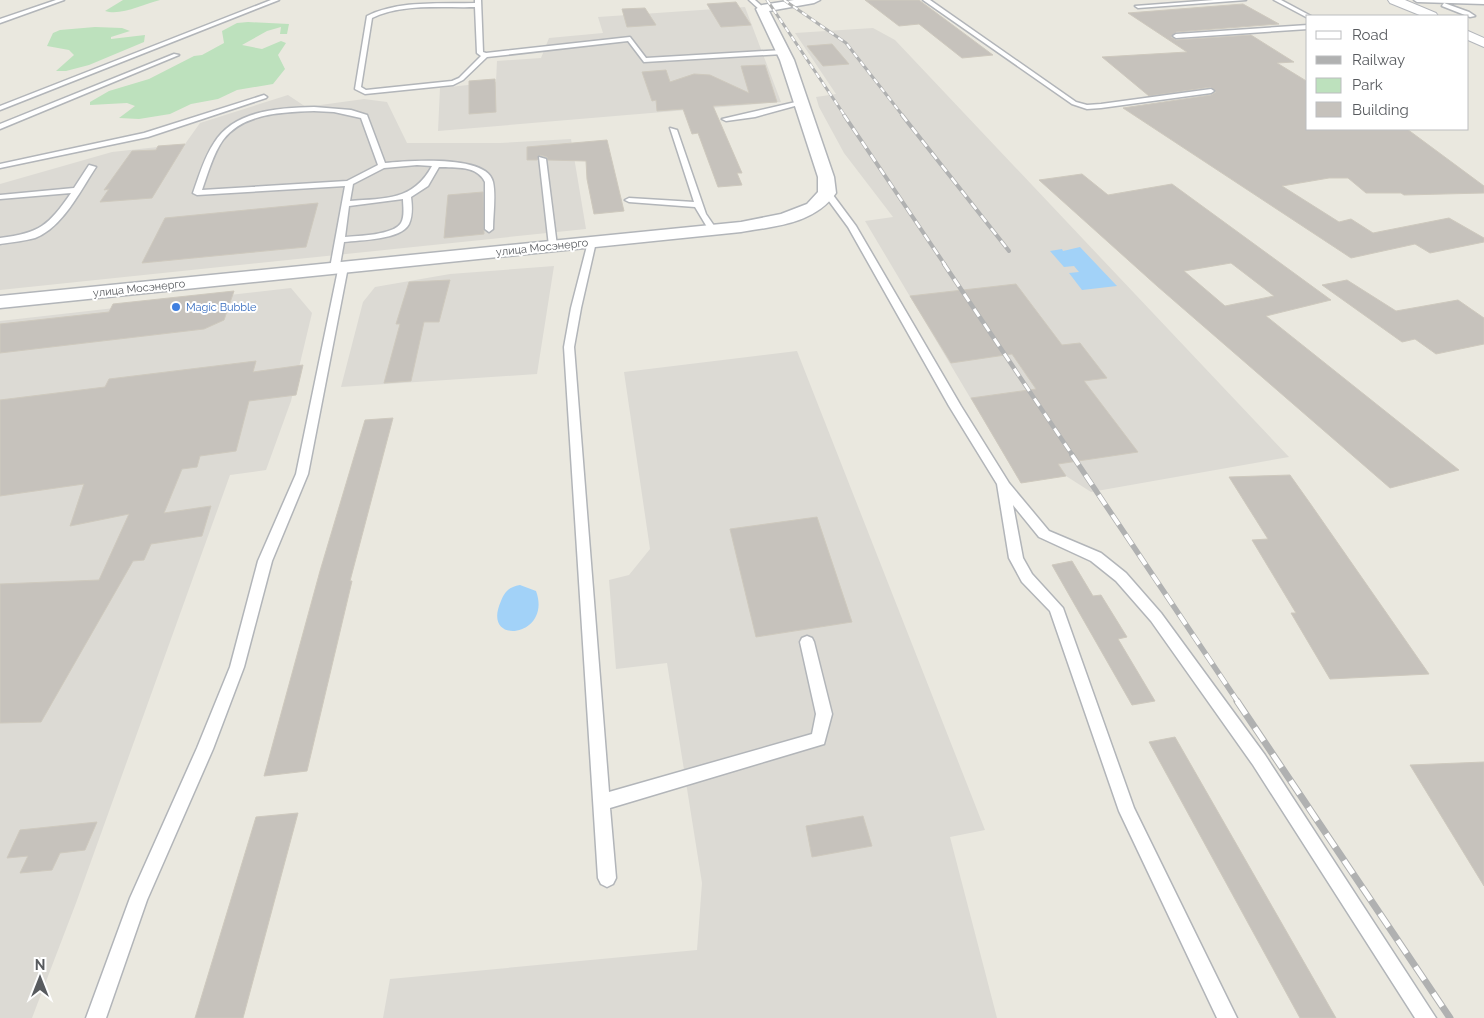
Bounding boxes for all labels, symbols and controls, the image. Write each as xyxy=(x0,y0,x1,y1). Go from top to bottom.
legend xyxy=(1306,15,1469,130)
text: Road xyxy=(1352,26,1388,44)
text: Railway xyxy=(1352,51,1405,69)
text: Park xyxy=(1352,76,1383,94)
text: Building xyxy=(1352,101,1409,119)
street label: улица Мосэнерго xyxy=(495,236,589,259)
street label: улица Мосэнерго xyxy=(92,277,186,300)
marker: Magic Bubble xyxy=(170,301,182,313)
place label: Magic Bubble xyxy=(186,301,257,314)
north arrow xyxy=(15,953,65,1003)
text: N xyxy=(35,957,45,973)

